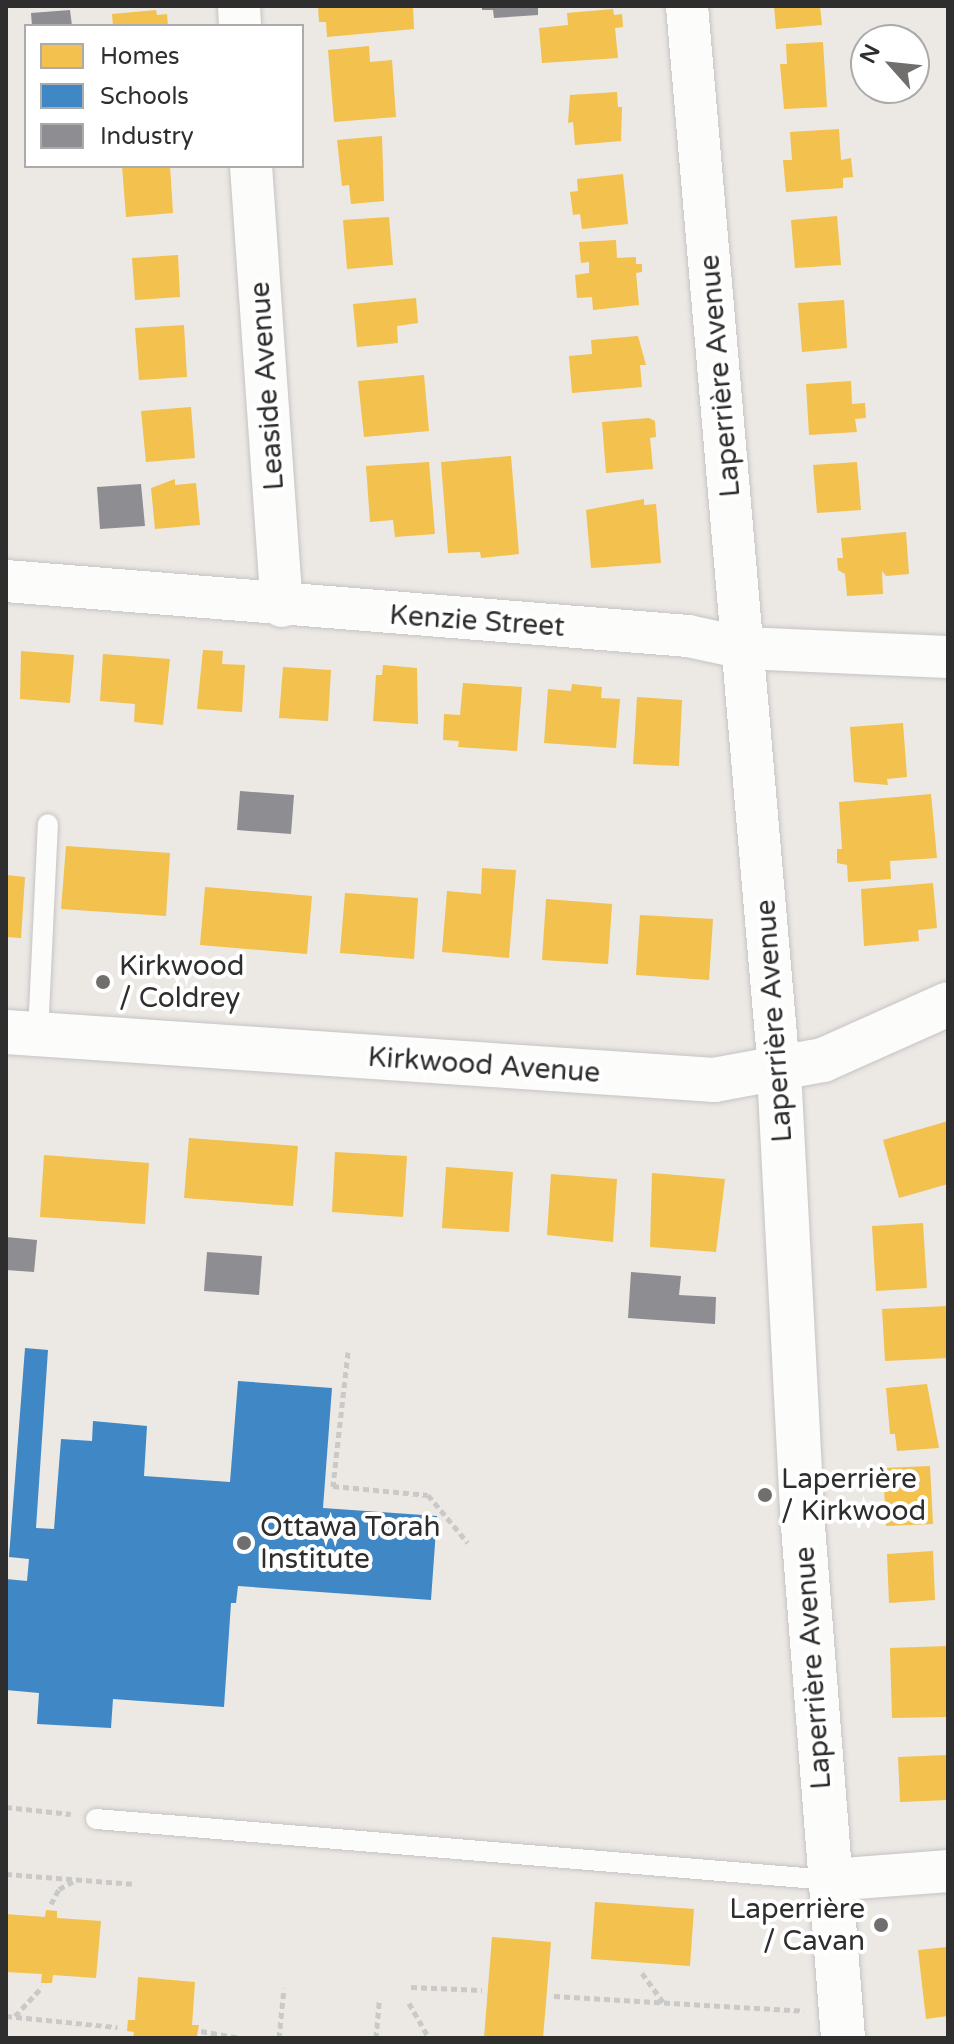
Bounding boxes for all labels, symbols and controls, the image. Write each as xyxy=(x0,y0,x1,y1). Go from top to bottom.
legend xyxy=(24,24,304,168)
north arrow xyxy=(850,24,930,104)
text: N xyxy=(855,40,886,68)
text: Homes xyxy=(100,42,180,71)
text: Schools xyxy=(100,82,189,111)
text: Industry xyxy=(100,122,194,151)
street label: Laperrière Avenue xyxy=(693,253,747,499)
street label: Leaside Avenue xyxy=(243,281,291,491)
street label: Kenzie Street xyxy=(388,598,566,644)
street label: Laperrière Avenue xyxy=(749,898,799,1144)
place label: Kirkwood / Coldrey xyxy=(119,949,244,1015)
marker: Kirkwood / Coldrey xyxy=(94,973,112,991)
street label: Kirkwood Avenue xyxy=(367,1040,601,1090)
place label: Laperrière / Kirkwood xyxy=(781,1462,926,1528)
marker: Laperrière / Kirkwood xyxy=(756,1486,774,1504)
place label: Ottawa Torah Institute xyxy=(260,1510,440,1576)
marker: Ottawa Torah Institute xyxy=(235,1534,253,1552)
street label: Laperrière Avenue xyxy=(788,1545,838,1791)
place label: Laperrière / Cavan xyxy=(729,1892,865,1958)
marker: Laperrière / Cavan xyxy=(872,1916,890,1934)

